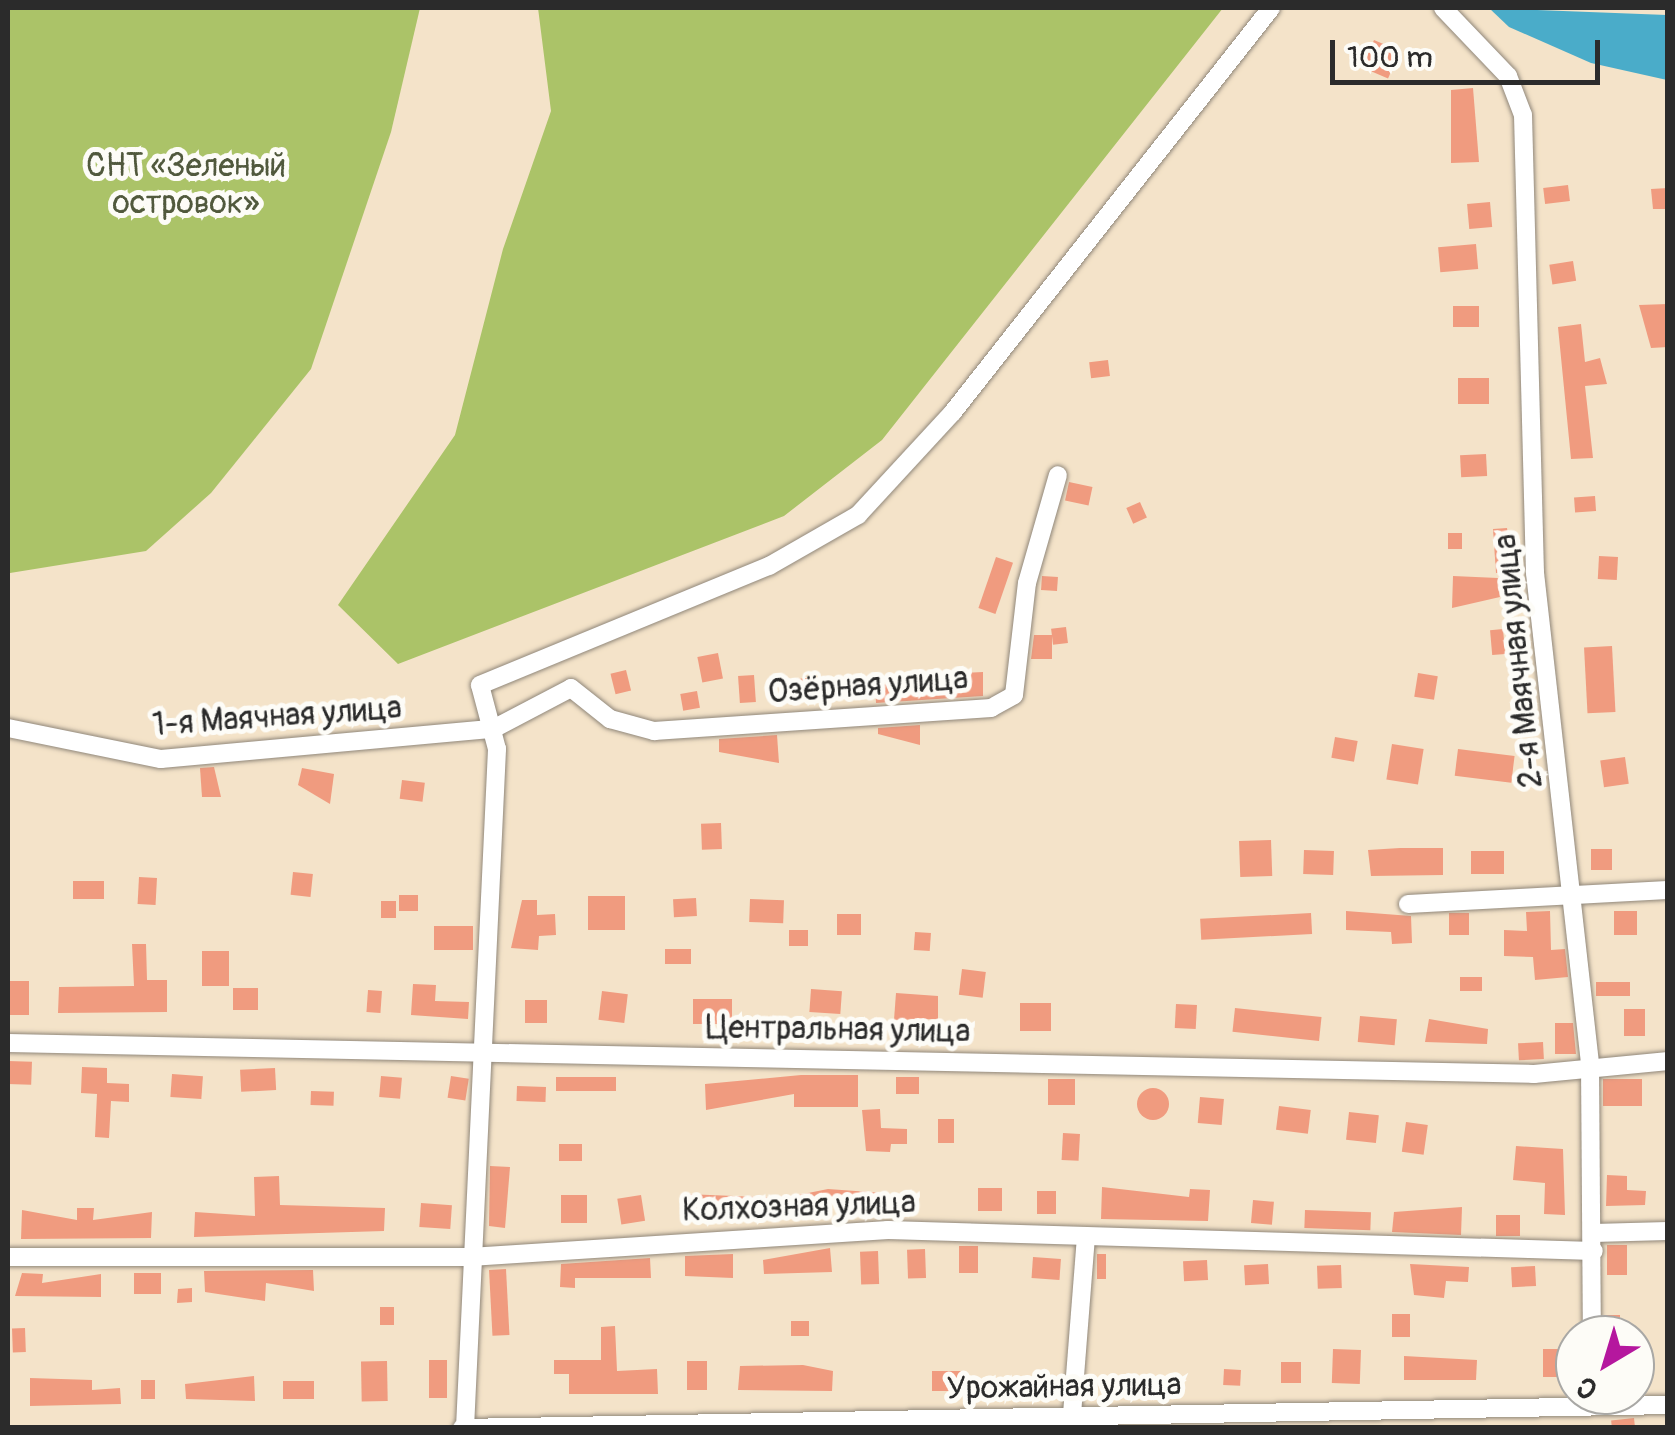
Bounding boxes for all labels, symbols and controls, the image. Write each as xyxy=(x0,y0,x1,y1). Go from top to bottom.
scale bar xyxy=(1335,20,1605,82)
text: 100 m xyxy=(1347,39,1433,76)
park label: СНТ «Зеленый островок» xyxy=(86,148,286,223)
street label: 2-я Маячная улица xyxy=(1487,532,1551,790)
street label: Озёрная улица xyxy=(767,660,969,712)
street label: 1-я Маячная улица xyxy=(151,689,403,745)
street label: Центральная улица xyxy=(705,1008,971,1052)
street label: Колхозная улица xyxy=(682,1184,916,1230)
north arrow xyxy=(1555,1315,1655,1415)
street label: Урожайная улица xyxy=(946,1366,1182,1408)
text: С xyxy=(1570,1368,1605,1407)

